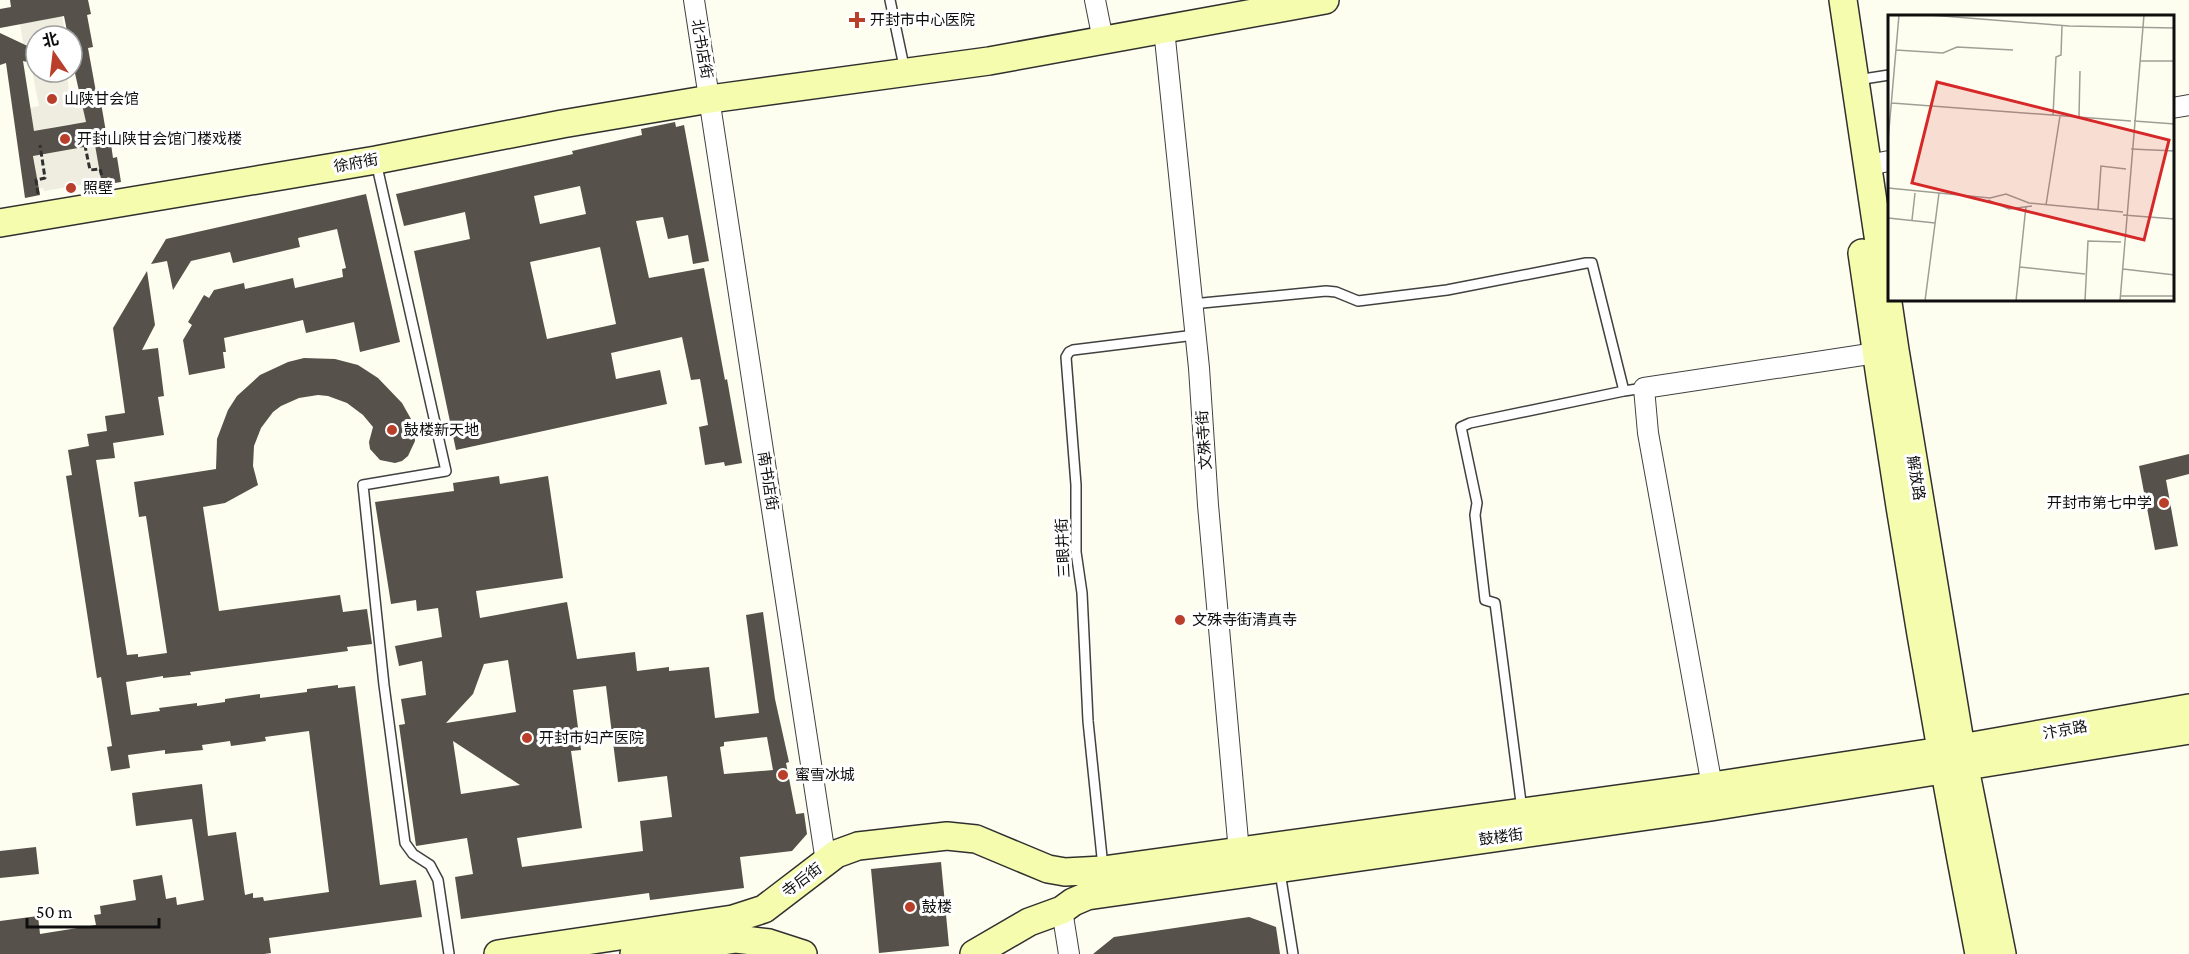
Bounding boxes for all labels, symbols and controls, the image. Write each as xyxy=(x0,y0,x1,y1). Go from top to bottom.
marker: 开封市中心医院 xyxy=(848,11,866,29)
place label: 开封市中心医院 xyxy=(870,12,975,28)
inset map xyxy=(1888,15,2174,302)
street label: 北书店街 xyxy=(689,18,716,80)
north arrow xyxy=(24,24,84,84)
text: 北 xyxy=(41,30,60,50)
place label: 山陕甘会馆 xyxy=(64,91,139,107)
marker: 山陕甘会馆 xyxy=(45,92,59,106)
place label: 开封山陕甘会馆门楼戏楼 xyxy=(77,131,242,147)
marker: 开封山陕甘会馆门楼戏楼 xyxy=(58,132,72,146)
street label: 徐府街 xyxy=(332,151,380,175)
place label: 照壁 xyxy=(83,180,113,196)
marker: 照壁 xyxy=(64,181,78,195)
street label: 文殊寺街 xyxy=(1194,410,1214,470)
place label: 鼓楼新天地 xyxy=(404,422,479,438)
marker: 鼓楼新天地 xyxy=(385,423,399,437)
street label: 南书店街 xyxy=(755,450,781,512)
street label: 解放路 xyxy=(1905,455,1927,501)
place label: 开封市第七中学 xyxy=(2047,495,2152,511)
marker: 开封市第七中学 xyxy=(2157,496,2171,510)
street label: 三眼井街 xyxy=(1052,518,1073,578)
place label: 文殊寺街清真寺 xyxy=(1192,612,1297,628)
marker: 文殊寺街清真寺 xyxy=(1173,613,1187,627)
street label: 汴京路 xyxy=(2041,718,2089,742)
place label: 开封市妇产医院 xyxy=(539,729,644,746)
marker: 开封市妇产医院 xyxy=(520,731,534,745)
place label: 蜜雪冰城 xyxy=(795,767,855,783)
marker: 蜜雪冰城 xyxy=(776,768,790,782)
street label: 鼓楼街 xyxy=(1478,826,1524,848)
street label: 寺后街 xyxy=(779,860,825,900)
scale bar xyxy=(27,891,159,929)
place label: 鼓楼 xyxy=(922,899,952,915)
marker: 鼓楼 xyxy=(903,900,917,914)
text: 50 m xyxy=(36,902,73,922)

